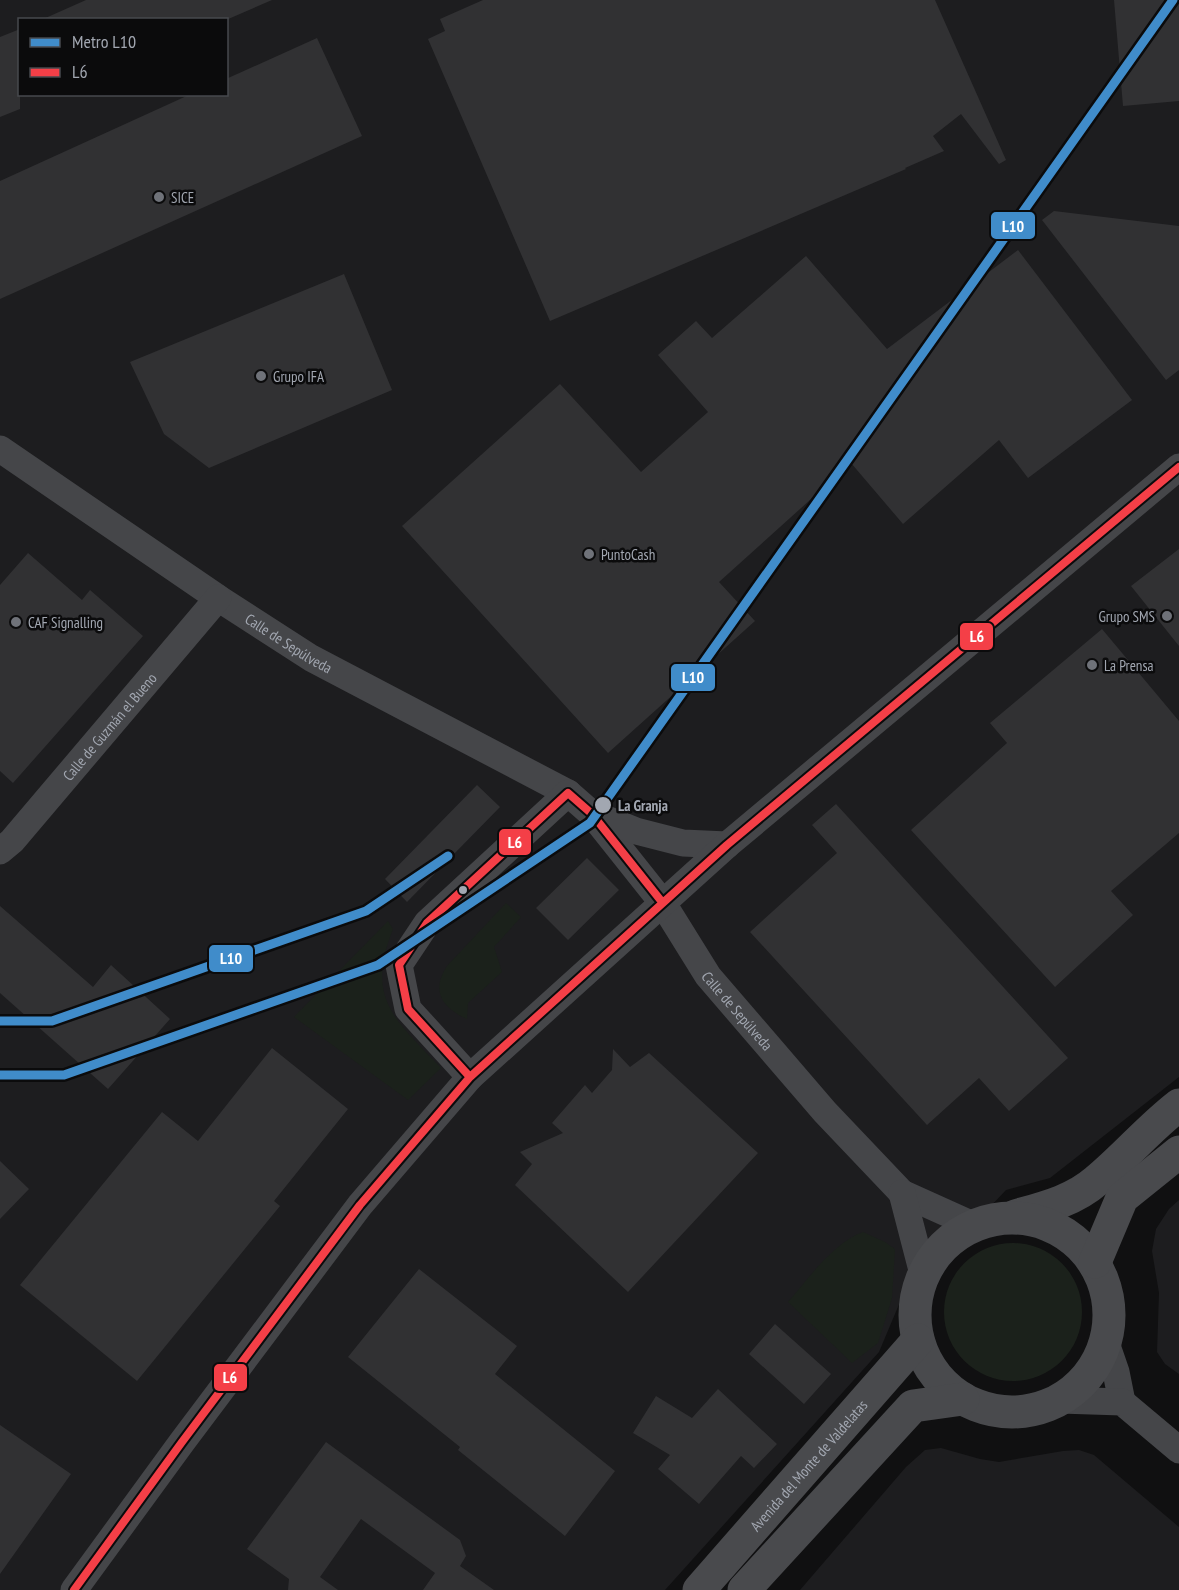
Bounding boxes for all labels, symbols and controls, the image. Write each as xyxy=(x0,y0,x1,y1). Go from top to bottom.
legend xyxy=(18,18,228,96)
text: Metro L10 xyxy=(72,30,136,53)
text: L6 xyxy=(72,60,88,83)
place label: SICE xyxy=(171,188,194,207)
marker: SICE xyxy=(152,190,166,204)
line badge: L10 xyxy=(990,211,1036,240)
text: L10 xyxy=(1002,216,1024,236)
place label: Grupo IFA xyxy=(273,367,325,386)
marker: Grupo IFA xyxy=(254,369,268,383)
place label: PuntoCash xyxy=(601,545,655,564)
marker: PuntoCash xyxy=(582,547,596,561)
place label: Grupo SMS xyxy=(1098,607,1155,626)
street label: Calle de Sepúlveda xyxy=(242,609,335,677)
marker: Grupo SMS xyxy=(1160,609,1174,623)
place label: CAF Signalling xyxy=(28,613,103,632)
marker: CAF Signalling xyxy=(9,615,23,629)
line badge: L6 xyxy=(959,622,994,651)
text: L6 xyxy=(970,626,985,646)
place label: La Prensa xyxy=(1104,656,1154,675)
marker: La Prensa xyxy=(1085,658,1099,672)
line badge: L10 xyxy=(670,663,716,692)
text: L10 xyxy=(682,667,704,687)
street label: Calle de Guzmán el Bueno xyxy=(58,668,160,784)
marker: La Granja xyxy=(593,795,613,815)
place label: La Granja xyxy=(618,796,668,815)
line badge: L6 xyxy=(498,828,532,856)
text: L6 xyxy=(508,832,523,852)
unlabelled marker xyxy=(457,884,469,896)
line badge: L10 xyxy=(208,944,254,973)
text: L10 xyxy=(220,948,242,968)
street label: Calle de Sepúlveda xyxy=(698,968,777,1054)
line badge: L6 xyxy=(213,1363,248,1392)
text: L6 xyxy=(223,1367,238,1387)
street label: Avenida del Monte de Valdelatas xyxy=(746,1395,871,1535)

